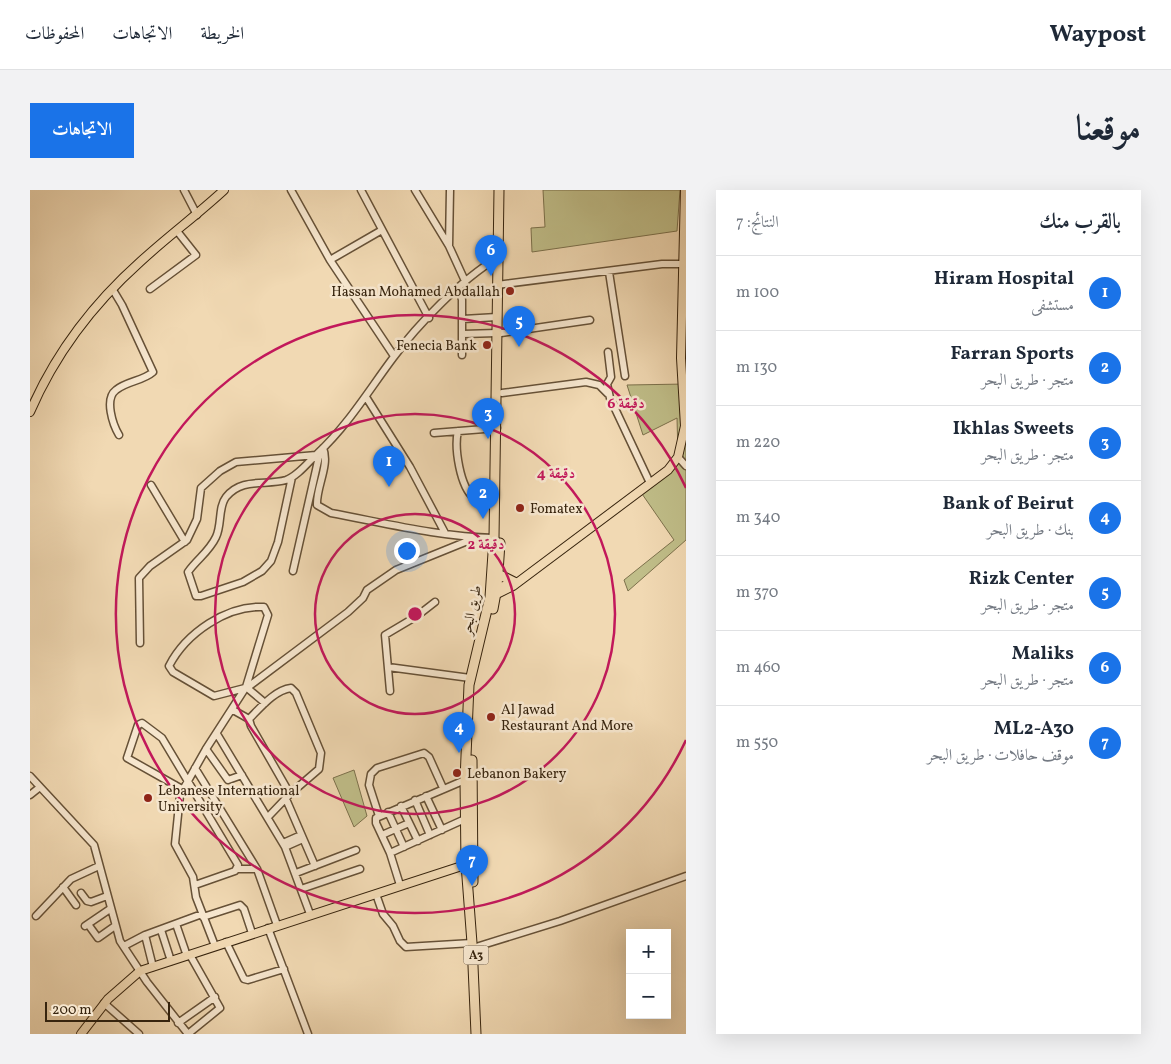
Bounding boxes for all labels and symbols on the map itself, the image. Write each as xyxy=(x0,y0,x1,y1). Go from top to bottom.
pin: 6 xyxy=(475,235,507,276)
place label: Hassan Mohamed Abdallah xyxy=(331,283,500,302)
marker: Hassan Mohamed Abdallah xyxy=(504,285,516,297)
pin: 5 xyxy=(503,306,535,347)
place label: Fenecia Bank xyxy=(396,337,477,356)
marker: Fenecia Bank xyxy=(481,339,493,351)
text: 6 دقيقة xyxy=(607,394,645,415)
pin: 3 xyxy=(472,398,504,439)
pin: 1 xyxy=(373,446,405,487)
text: 4 دقيقة xyxy=(537,464,575,485)
pin: 2 xyxy=(467,478,499,519)
place label: Fomatex xyxy=(530,500,582,519)
marker: Fomatex xyxy=(514,502,526,514)
text: 2 دقيقة xyxy=(467,535,505,556)
your location xyxy=(394,538,420,564)
street label: طريق البحر xyxy=(457,584,487,639)
centre of rings xyxy=(406,605,424,623)
place label: Al Jawad Restaurant And More xyxy=(501,701,634,736)
marker: Al Jawad Restaurant And More xyxy=(485,711,497,723)
pin: 4 xyxy=(443,712,475,753)
place label: Lebanon Bakery xyxy=(467,765,567,784)
marker: Lebanon Bakery xyxy=(451,767,463,779)
place label: Lebanese International University xyxy=(158,782,299,817)
marker: Lebanese International University xyxy=(142,792,154,804)
pin: 7 xyxy=(456,845,488,886)
road number: A3 xyxy=(464,946,488,964)
scale bar xyxy=(45,999,170,1022)

